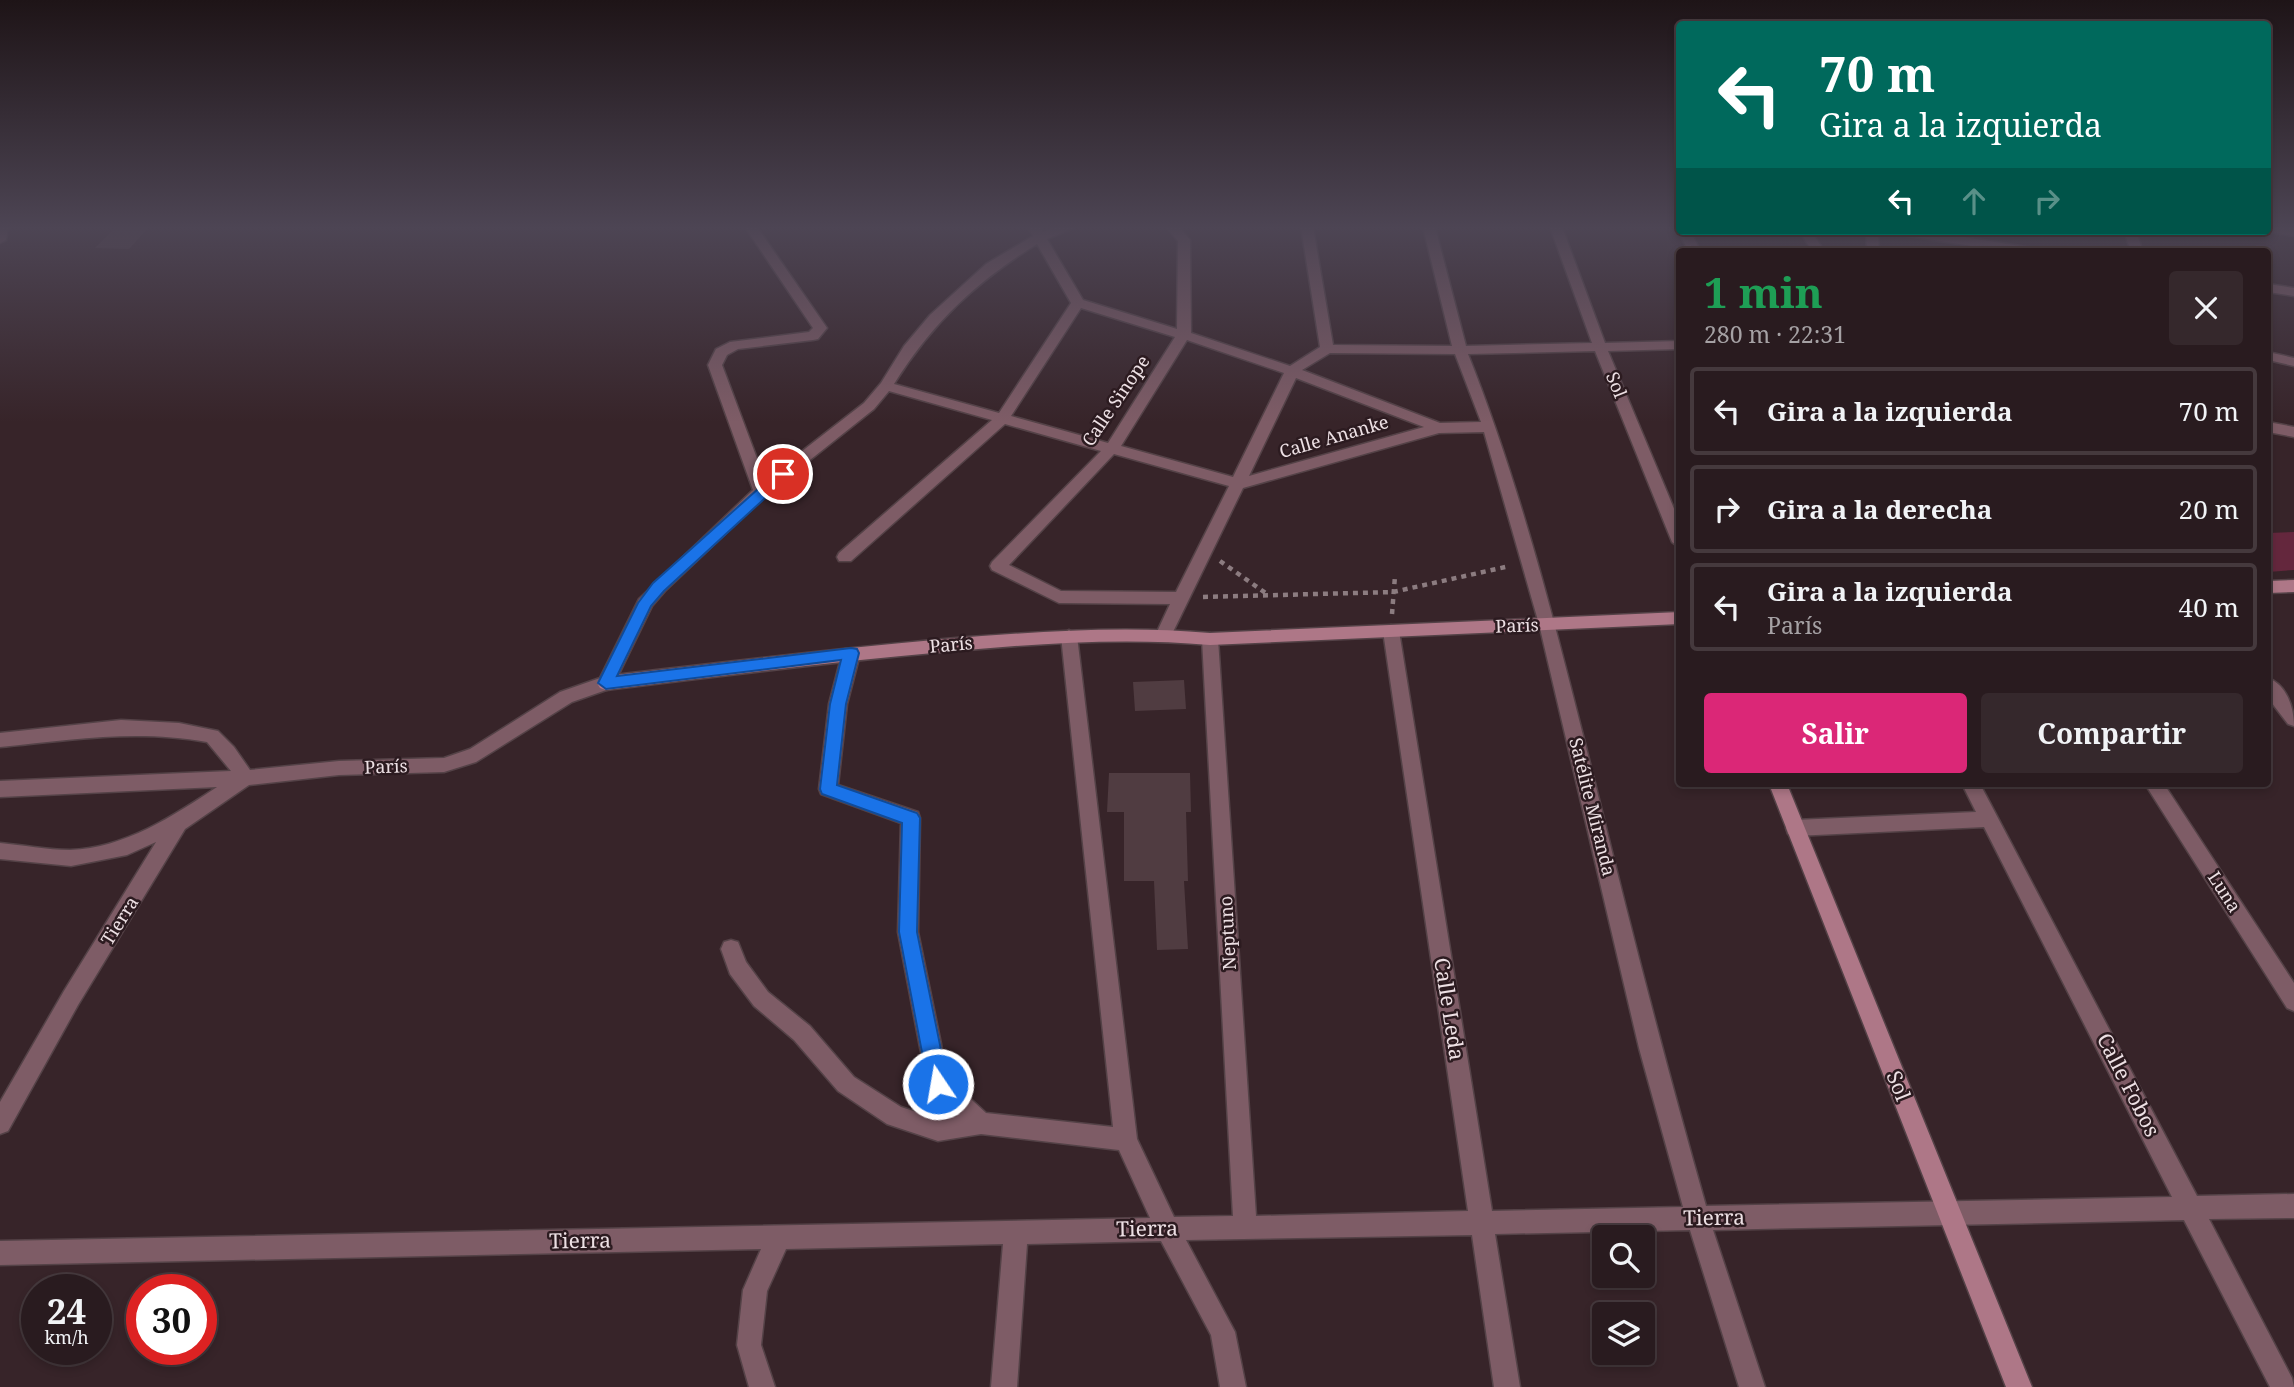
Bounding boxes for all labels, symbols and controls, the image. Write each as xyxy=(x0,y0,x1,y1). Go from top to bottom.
text: 70 m xyxy=(1819,40,1935,106)
icon: left xyxy=(1704,49,1795,140)
text: Gira a la izquierda xyxy=(1819,103,2102,146)
icon: left xyxy=(1882,182,1920,220)
icon: ahead xyxy=(1955,182,1993,220)
icon: right xyxy=(2028,182,2066,220)
text: 1 min xyxy=(1704,263,1823,320)
button: close xyxy=(2169,271,2243,345)
text: 280 m · 22:31 xyxy=(1704,318,1846,350)
street label: Calle Sinope xyxy=(1076,350,1154,451)
street label: Sol xyxy=(1601,368,1633,401)
icon: left xyxy=(1708,392,1746,430)
text: Gira a la izquierda xyxy=(1767,393,2013,429)
text: 70 m xyxy=(2179,393,2239,429)
street label: Calle Ananke xyxy=(1276,409,1391,463)
pin xyxy=(753,444,813,504)
icon: arrive xyxy=(764,455,802,493)
icon: right xyxy=(1708,490,1746,528)
text: Gira a la derecha xyxy=(1767,491,1992,527)
text: 20 m xyxy=(2179,491,2239,527)
text: Gira a la izquierda xyxy=(1767,573,2013,609)
icon: left xyxy=(1708,588,1746,626)
text: 40 m xyxy=(2179,589,2239,625)
text: París xyxy=(1767,609,1822,641)
street label: París xyxy=(1495,612,1539,638)
street label: París xyxy=(928,630,974,658)
button: Salir xyxy=(1704,693,1967,773)
button: Compartir xyxy=(1981,693,2243,773)
street label: Satélite Miranda xyxy=(1564,735,1622,878)
street label: París xyxy=(364,753,408,779)
street label: Luna xyxy=(2203,866,2247,917)
street label: Tierra xyxy=(95,892,143,949)
street label: Neptuno xyxy=(1213,895,1241,971)
street label: Calle Leda xyxy=(1428,956,1472,1062)
street label: Calle Fobos xyxy=(2091,1028,2167,1141)
position arrow xyxy=(901,1047,975,1121)
street label: Sol xyxy=(1880,1066,1918,1105)
street label: Tierra xyxy=(1683,1202,1745,1232)
street label: Tierra xyxy=(1116,1213,1178,1243)
street label: Tierra xyxy=(549,1225,611,1255)
map controls xyxy=(1592,1225,1655,1365)
button: search xyxy=(1592,1225,1655,1288)
speed limit sign: 30 xyxy=(126,1274,217,1365)
text: 24 xyxy=(47,1287,86,1334)
button: layers xyxy=(1592,1302,1655,1365)
text: km/h xyxy=(44,1325,89,1349)

